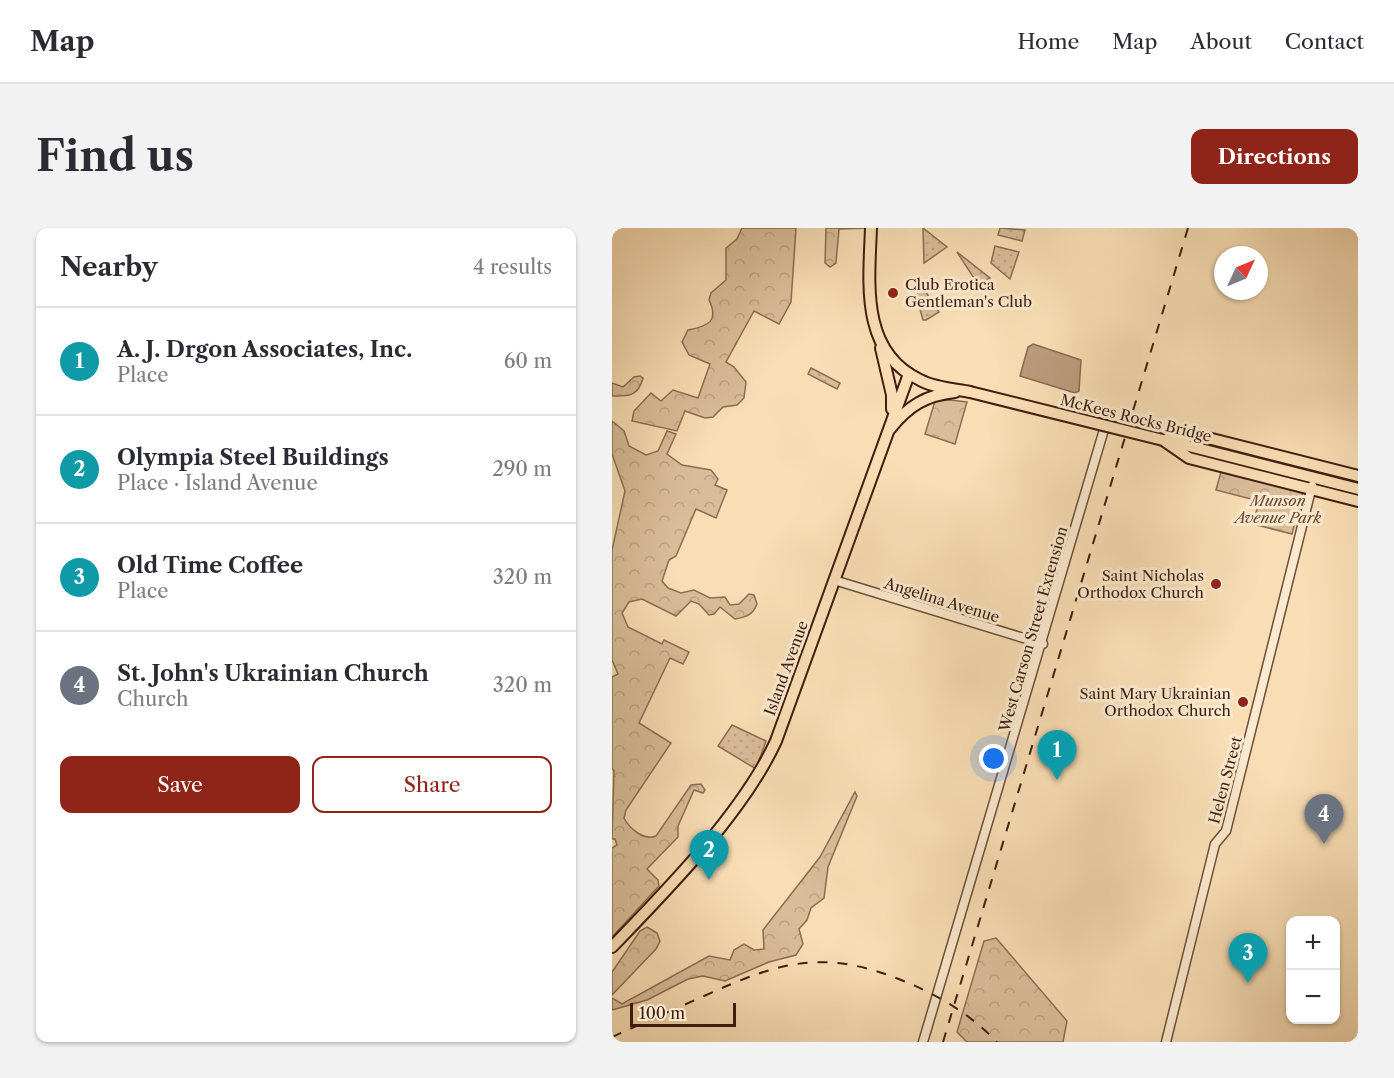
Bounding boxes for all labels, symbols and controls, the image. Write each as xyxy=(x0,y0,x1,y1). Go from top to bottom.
text: Map xyxy=(30,24,94,58)
text: Home xyxy=(1018,29,1079,54)
text: Map xyxy=(1112,29,1157,54)
text: About xyxy=(1190,29,1252,54)
text: Contact xyxy=(1285,29,1364,54)
button: Directions xyxy=(1191,129,1358,184)
text: Find us xyxy=(36,130,194,182)
north arrow xyxy=(1214,246,1268,300)
text: Nearby xyxy=(60,251,158,283)
text: 4 results xyxy=(473,255,552,279)
place label: Club Erotica Gentleman's Club xyxy=(905,275,1032,311)
marker: Club Erotica Gentleman's Club xyxy=(886,286,900,300)
text: A. J. Drgon Associates, Inc. xyxy=(117,336,412,363)
text: 1 xyxy=(75,349,84,373)
text: 60 m xyxy=(504,349,552,373)
text: Place xyxy=(117,363,168,387)
street label: McKees Rocks Bridge xyxy=(1058,390,1214,446)
text: Olympia Steel Buildings xyxy=(117,444,389,471)
text: 2 xyxy=(74,457,85,481)
text: 290 m xyxy=(492,457,552,481)
text: Place · Island Avenue xyxy=(117,471,318,495)
park label: Munson Avenue Park xyxy=(1233,491,1322,527)
street label: West Carson Street Extension xyxy=(994,524,1072,735)
text: Old Time Coffee xyxy=(117,552,303,579)
text: 3 xyxy=(74,565,85,589)
text: 320 m xyxy=(493,565,552,589)
place label: Saint Nicholas Orthodox Church xyxy=(1077,566,1205,602)
street label: Angelina Avenue xyxy=(881,573,1002,627)
marker: Saint Nicholas Orthodox Church xyxy=(1209,577,1223,591)
text: Place xyxy=(117,579,168,603)
street label: Island Avenue xyxy=(760,618,812,718)
text: St. John's Ukrainian Church xyxy=(117,660,429,687)
text: 4 xyxy=(74,673,85,697)
text: 320 m xyxy=(493,673,552,697)
place label: Saint Mary Ukrainian Orthodox Church xyxy=(1080,684,1232,720)
text: Church xyxy=(117,687,188,711)
marker: Saint Mary Ukrainian Orthodox Church xyxy=(1236,695,1250,709)
pin: 1 xyxy=(1038,730,1076,780)
street label: Helen Street xyxy=(1204,734,1246,826)
your location xyxy=(979,744,1008,773)
button: Save xyxy=(60,756,300,813)
button: Share xyxy=(312,756,552,813)
pin: 4 xyxy=(1304,794,1344,844)
pin: 2 xyxy=(690,830,728,880)
map controls xyxy=(1286,916,1340,1024)
button: + xyxy=(1286,916,1340,970)
pin: 3 xyxy=(1228,934,1268,983)
button: − xyxy=(1286,970,1340,1024)
scale bar xyxy=(630,1000,736,1028)
text: 100 m xyxy=(639,1003,685,1023)

